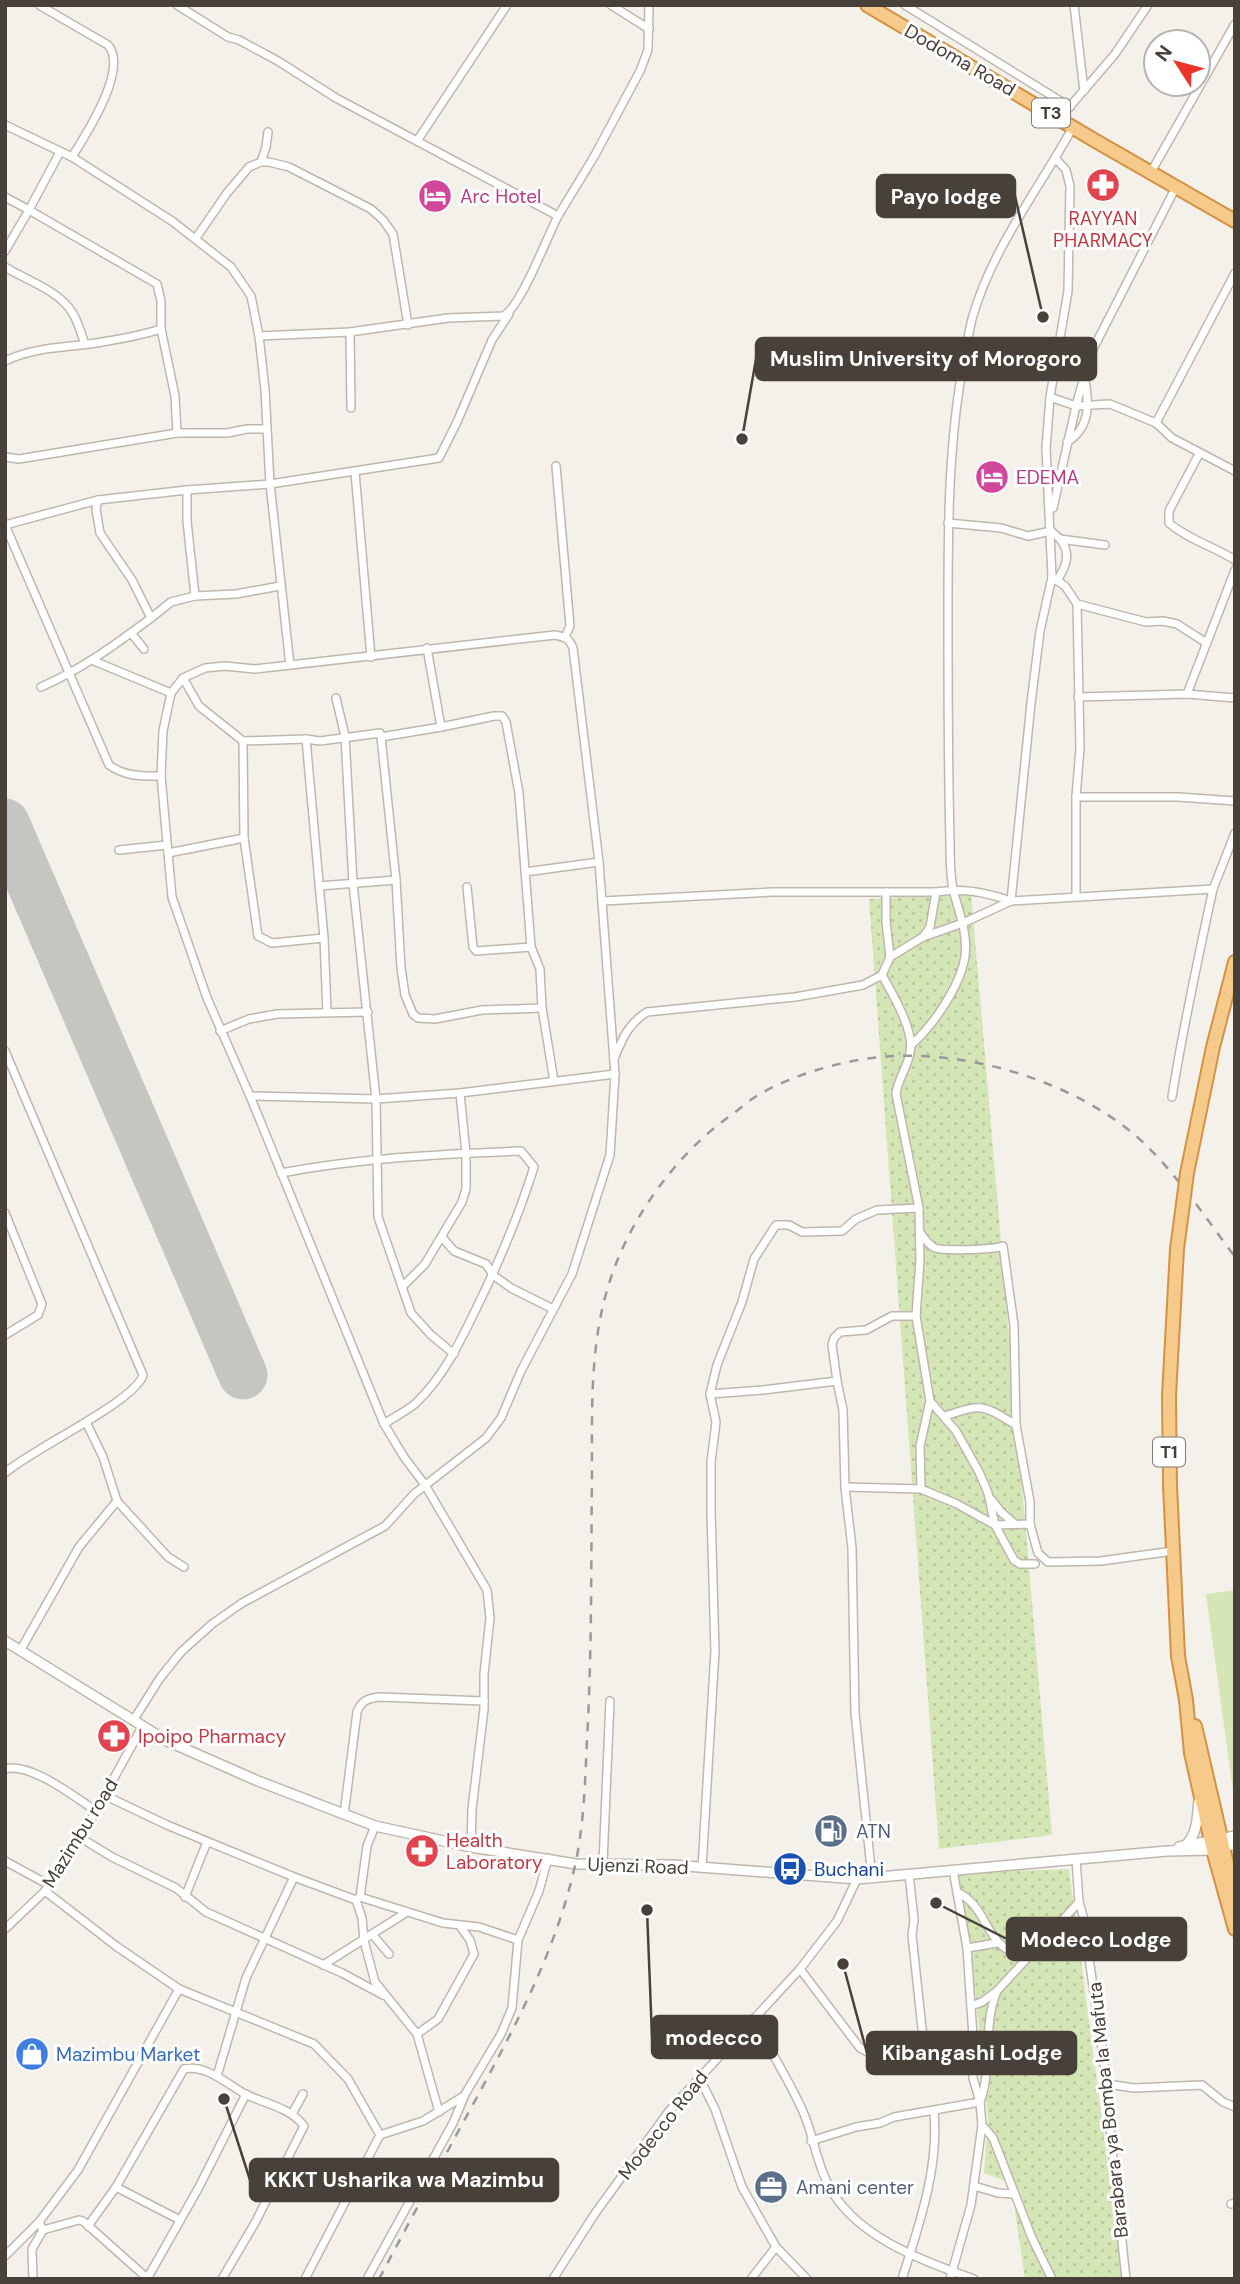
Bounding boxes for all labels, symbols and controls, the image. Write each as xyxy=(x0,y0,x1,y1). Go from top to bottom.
street label: Dodoma Road xyxy=(900,18,1020,102)
north arrow xyxy=(1142,28,1212,98)
text: N xyxy=(1149,40,1178,66)
road number: T3 xyxy=(1032,98,1070,128)
pharmacy icon: RAYYAN PHARMACY xyxy=(1084,166,1122,204)
callout: Payo lodge xyxy=(877,175,1015,217)
hotel icon: Arc Hotel xyxy=(416,177,454,215)
text: Payo lodge xyxy=(891,183,1001,211)
place label: Arc Hotel xyxy=(460,184,541,209)
place label: RAYYAN PHARMACY xyxy=(1053,206,1153,253)
callout: Muslim University of Morogoro xyxy=(756,338,1096,380)
text: Muslim University of Morogoro xyxy=(770,345,1082,373)
hotel icon: EDEMA xyxy=(973,458,1011,496)
place label: EDEMA xyxy=(1016,465,1080,490)
road number: T1 xyxy=(1153,1437,1185,1466)
pharmacy icon: Ipoipo Pharmacy xyxy=(95,1717,133,1755)
place label: Ipoipo Pharmacy xyxy=(138,1724,287,1749)
street label: Mazimbu road xyxy=(36,1774,124,1892)
fuel station icon: ATN xyxy=(812,1812,850,1850)
place label: ATN xyxy=(856,1819,891,1844)
place label: Health Laboratory xyxy=(446,1828,543,1875)
pharmacy icon: Health Laboratory xyxy=(403,1832,441,1870)
bus stop icon: Buchani xyxy=(771,1850,809,1888)
street label: Ujenzi Road xyxy=(587,1852,689,1880)
place label: Buchani xyxy=(814,1857,884,1882)
callout: Modeco Lodge xyxy=(1007,1918,1186,1960)
text: Modeco Lodge xyxy=(1021,1926,1171,1954)
street label: Barabara ya Bomba la Mafuta xyxy=(1082,1981,1134,2239)
callout: modecco xyxy=(652,2016,777,2058)
text: modecco xyxy=(665,2024,763,2052)
callout: Kibangashi Lodge xyxy=(867,2032,1076,2074)
shop icon: Mazimbu Market xyxy=(13,2035,51,2073)
text: Kibangashi Lodge xyxy=(882,2039,1062,2067)
place label: Mazimbu Market xyxy=(56,2042,201,2067)
street label: Modecco Road xyxy=(612,2065,714,2185)
callout: KKKT Usharika wa Mazimbu xyxy=(250,2159,558,2201)
text: KKKT Usharika wa Mazimbu xyxy=(264,2166,544,2194)
office icon: Amani center xyxy=(752,2168,790,2206)
place label: Amani center xyxy=(796,2175,914,2200)

